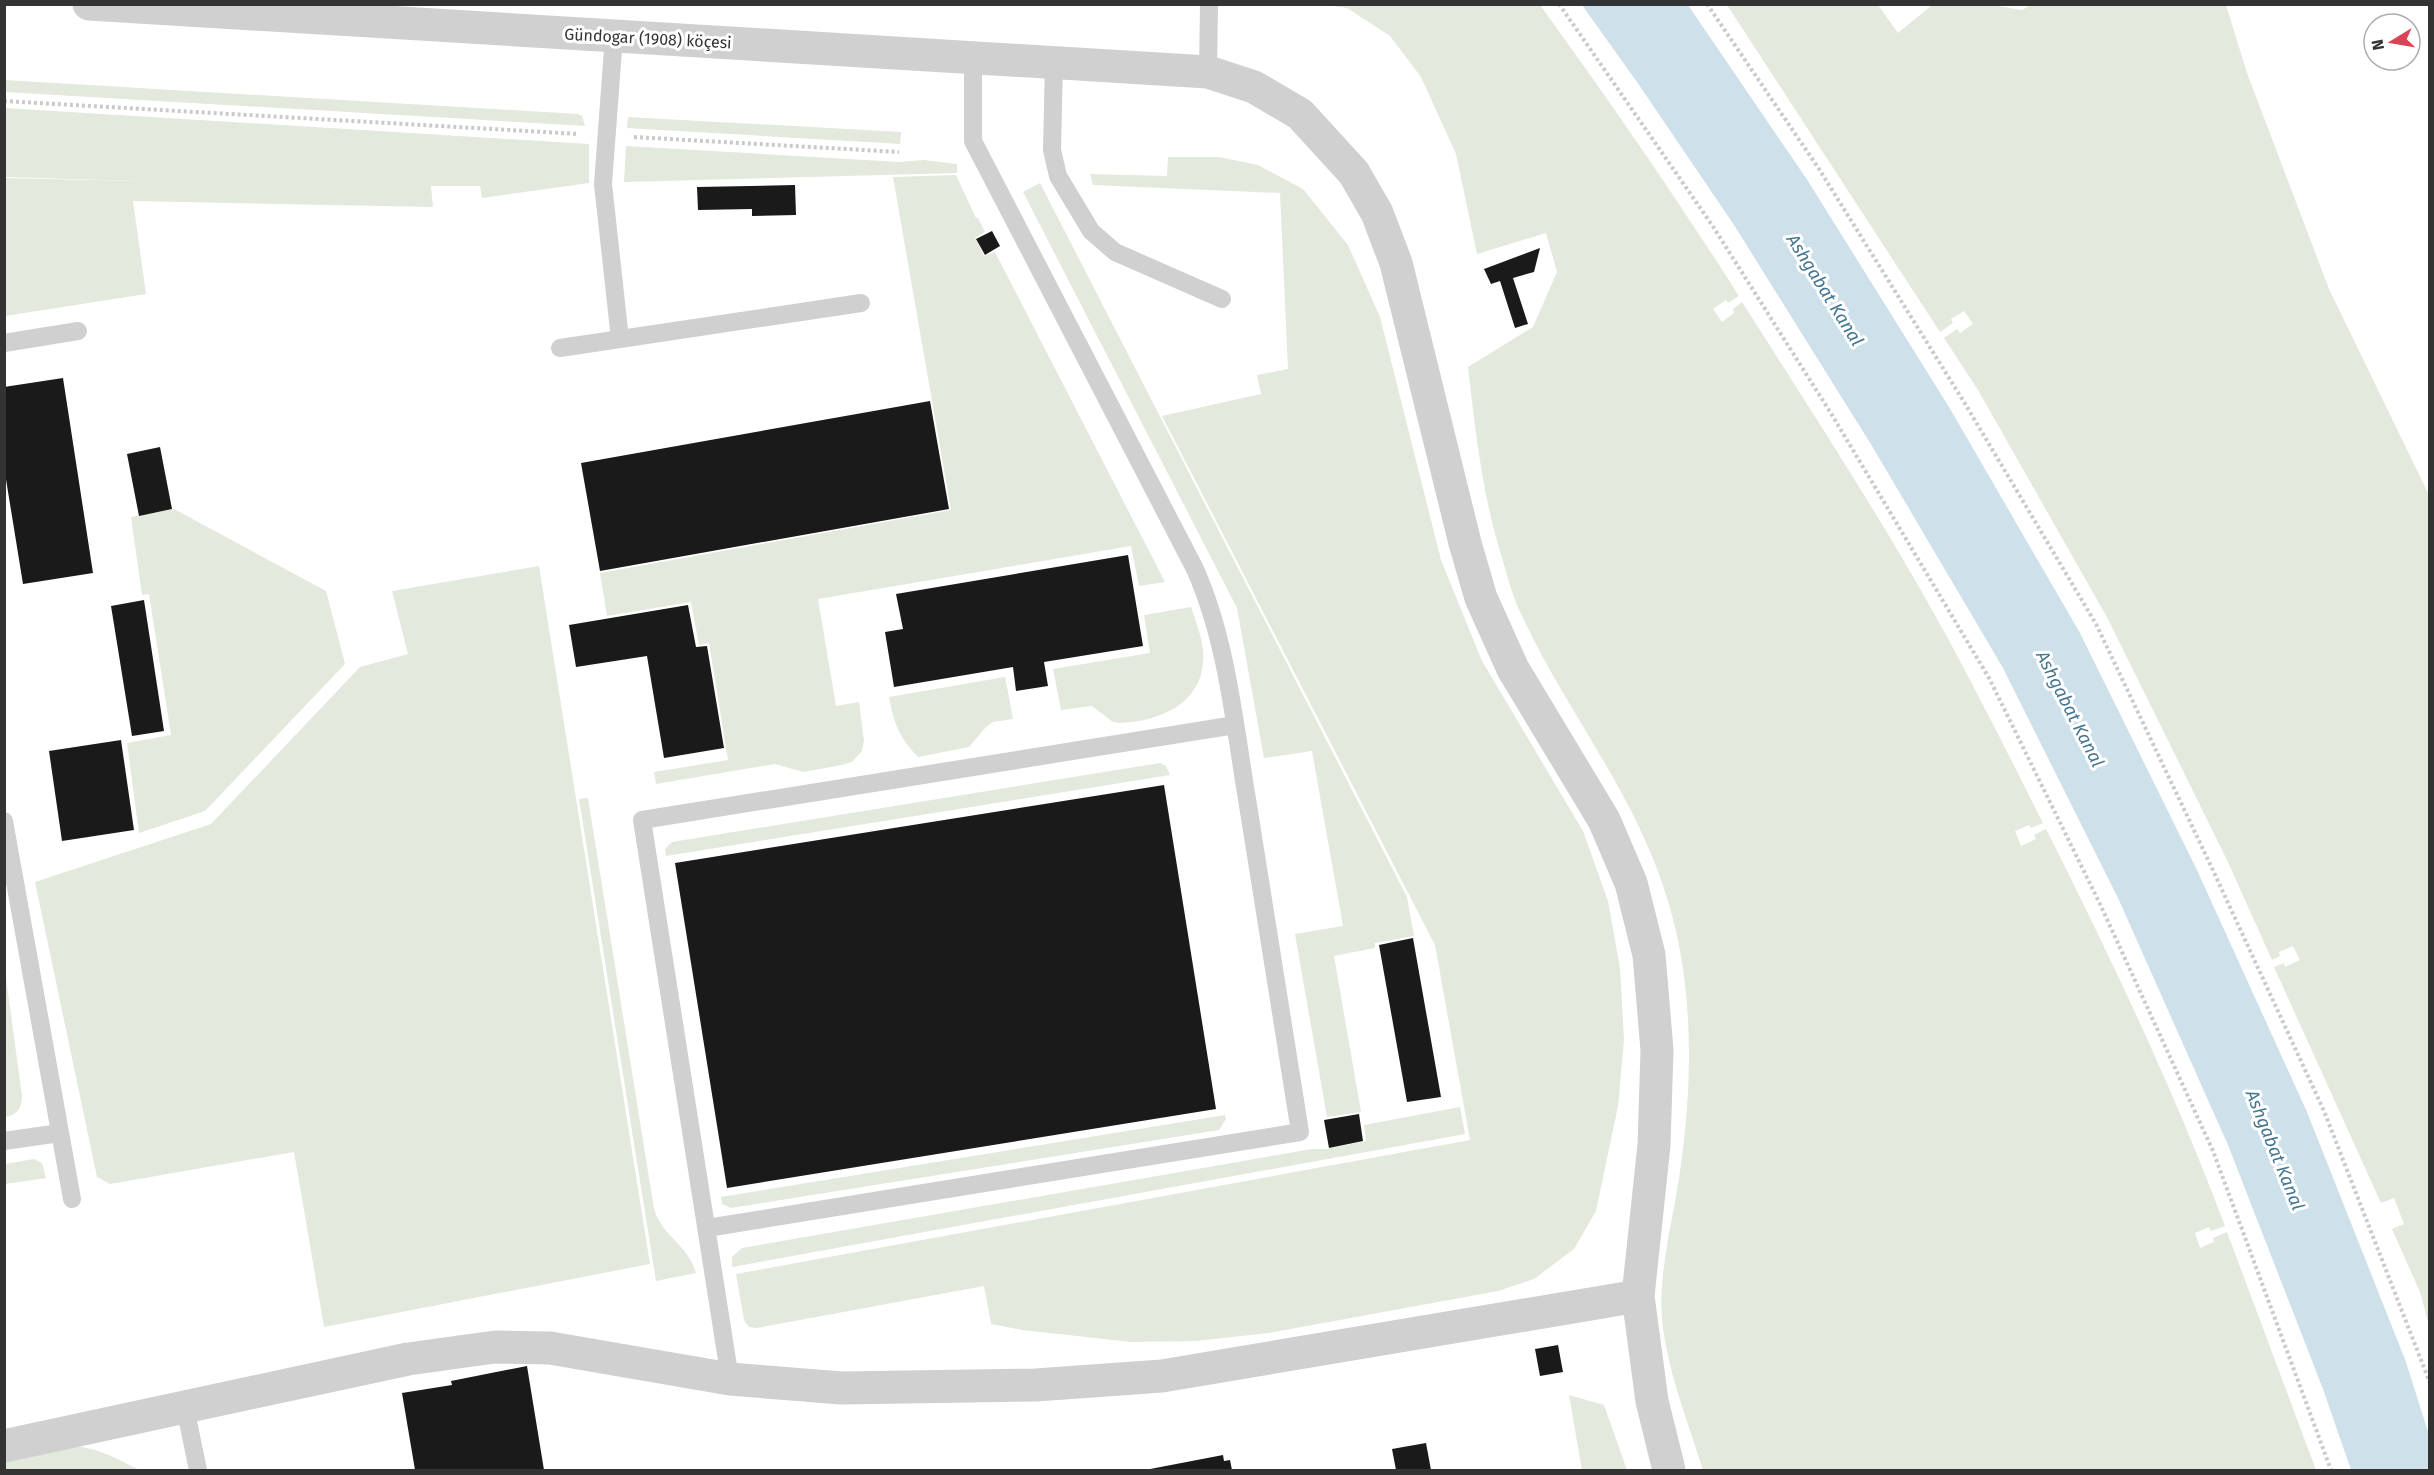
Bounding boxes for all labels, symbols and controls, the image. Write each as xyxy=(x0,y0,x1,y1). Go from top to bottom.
north arrow xyxy=(2362,12,2422,72)
street label: Gündogar (1908) köçesi xyxy=(564,25,732,53)
text: N xyxy=(2367,38,2388,52)
water label: Ashgabat Kanal xyxy=(1781,229,1868,350)
water label: Ashgabat Kanal xyxy=(2031,646,2109,771)
water label: Ashgabat Kanal xyxy=(2241,1086,2309,1213)

